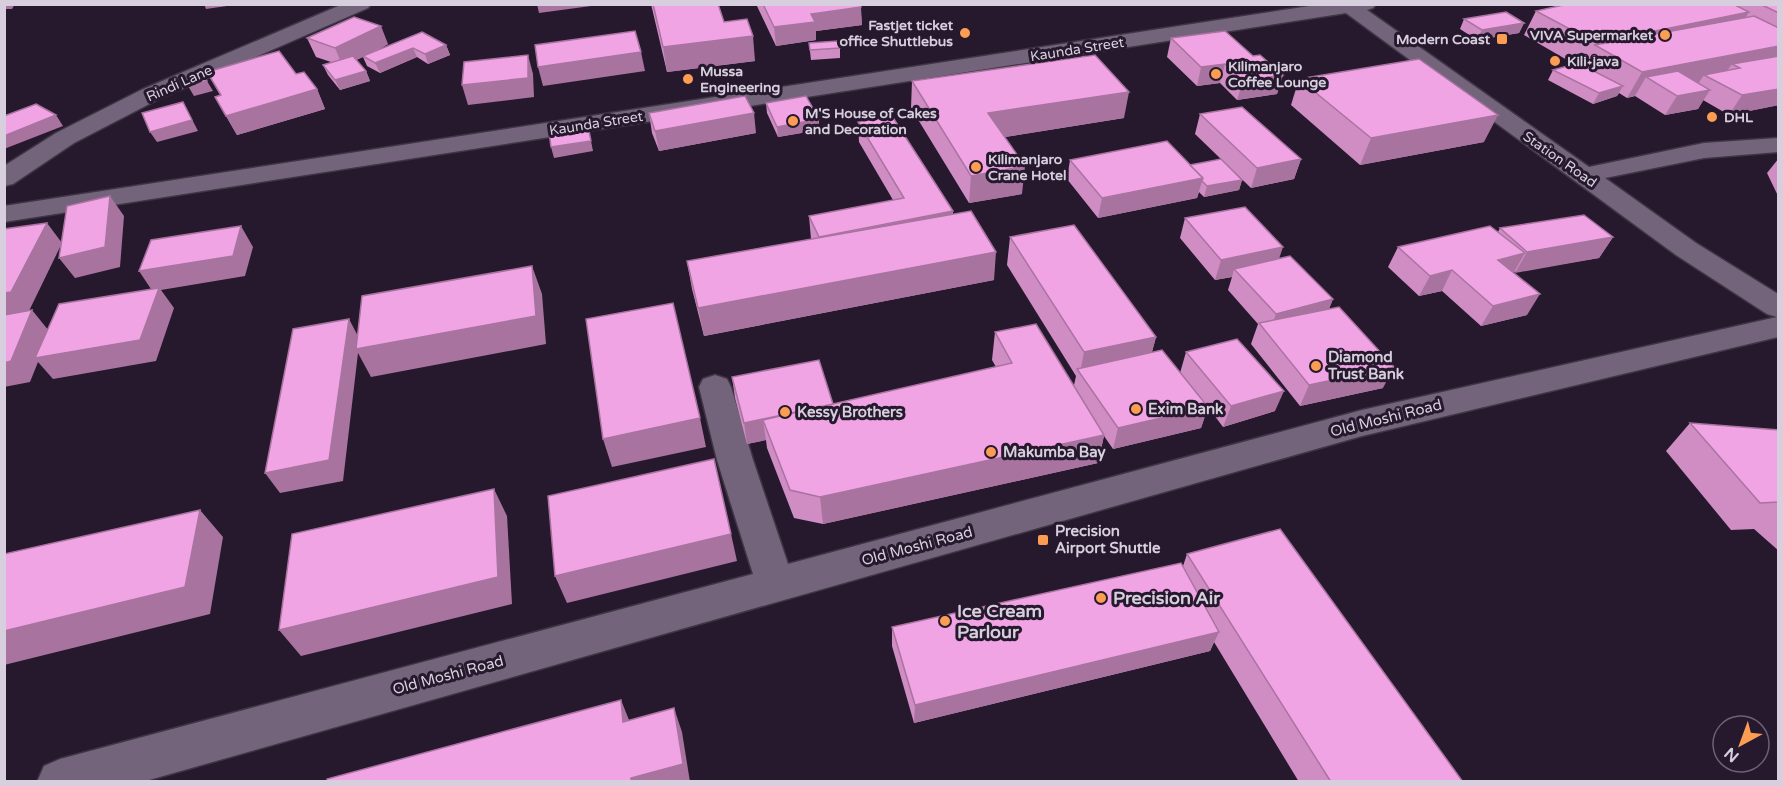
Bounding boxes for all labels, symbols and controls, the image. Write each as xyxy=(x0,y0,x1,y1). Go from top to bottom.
place label: Fastjet ticket office Shuttlebus xyxy=(839,17,954,50)
marker: Fastjet ticket office Shuttlebus xyxy=(958,26,972,40)
place label: VIVA Supermarket xyxy=(1530,27,1654,44)
marker: VIVA Supermarket xyxy=(1658,28,1672,42)
place label: Modern Coast xyxy=(1396,31,1491,48)
marker: Modern Coast xyxy=(1495,32,1509,46)
street label: Kaunda Street xyxy=(1029,34,1126,65)
place label: Kili-java xyxy=(1567,53,1619,70)
marker: Kili-java xyxy=(1548,54,1562,68)
place label: Kilimanjaro Coffee Lounge xyxy=(1228,58,1326,91)
street label: Rindi Lane xyxy=(144,61,215,106)
place label: Mussa Engineering xyxy=(700,63,780,96)
marker: Kilimanjaro Coffee Lounge xyxy=(1209,67,1223,81)
marker: Mussa Engineering xyxy=(681,72,695,86)
place label: M'S House of Cakes and Decoration xyxy=(805,105,937,138)
street label: Kaunda Street xyxy=(548,108,645,139)
place label: DHL xyxy=(1724,109,1754,126)
marker: DHL xyxy=(1705,110,1719,124)
marker: M'S House of Cakes and Decoration xyxy=(786,114,800,128)
street label: Station Road xyxy=(1520,128,1600,191)
place label: Kilimanjaro Crane Hotel xyxy=(988,151,1066,184)
marker: Kilimanjaro Crane Hotel xyxy=(969,160,983,174)
place label: Diamond Trust Bank xyxy=(1327,348,1404,383)
marker: Diamond Trust Bank xyxy=(1309,359,1323,373)
street label: Old Moshi Road xyxy=(1328,395,1444,441)
place label: Exim Bank xyxy=(1148,400,1223,418)
marker: Exim Bank xyxy=(1129,402,1143,416)
place label: Kessy Brothers xyxy=(797,403,903,422)
marker: Kessy Brothers xyxy=(778,405,792,419)
place label: Makumba Bay xyxy=(1003,443,1106,462)
marker: Makumba Bay xyxy=(984,445,998,459)
place label: Precision Airport Shuttle xyxy=(1055,522,1161,558)
street label: Old Moshi Road xyxy=(860,523,974,569)
marker: Precision Airport Shuttle xyxy=(1036,533,1050,547)
place label: Precision Air xyxy=(1113,587,1221,609)
marker: Precision Air xyxy=(1094,591,1108,605)
place label: Ice Cream Parlour xyxy=(957,600,1042,643)
marker: Ice Cream Parlour xyxy=(938,614,952,628)
street label: Old Moshi Road xyxy=(391,652,505,698)
north arrow xyxy=(1711,714,1771,774)
text: N xyxy=(1720,743,1743,766)

